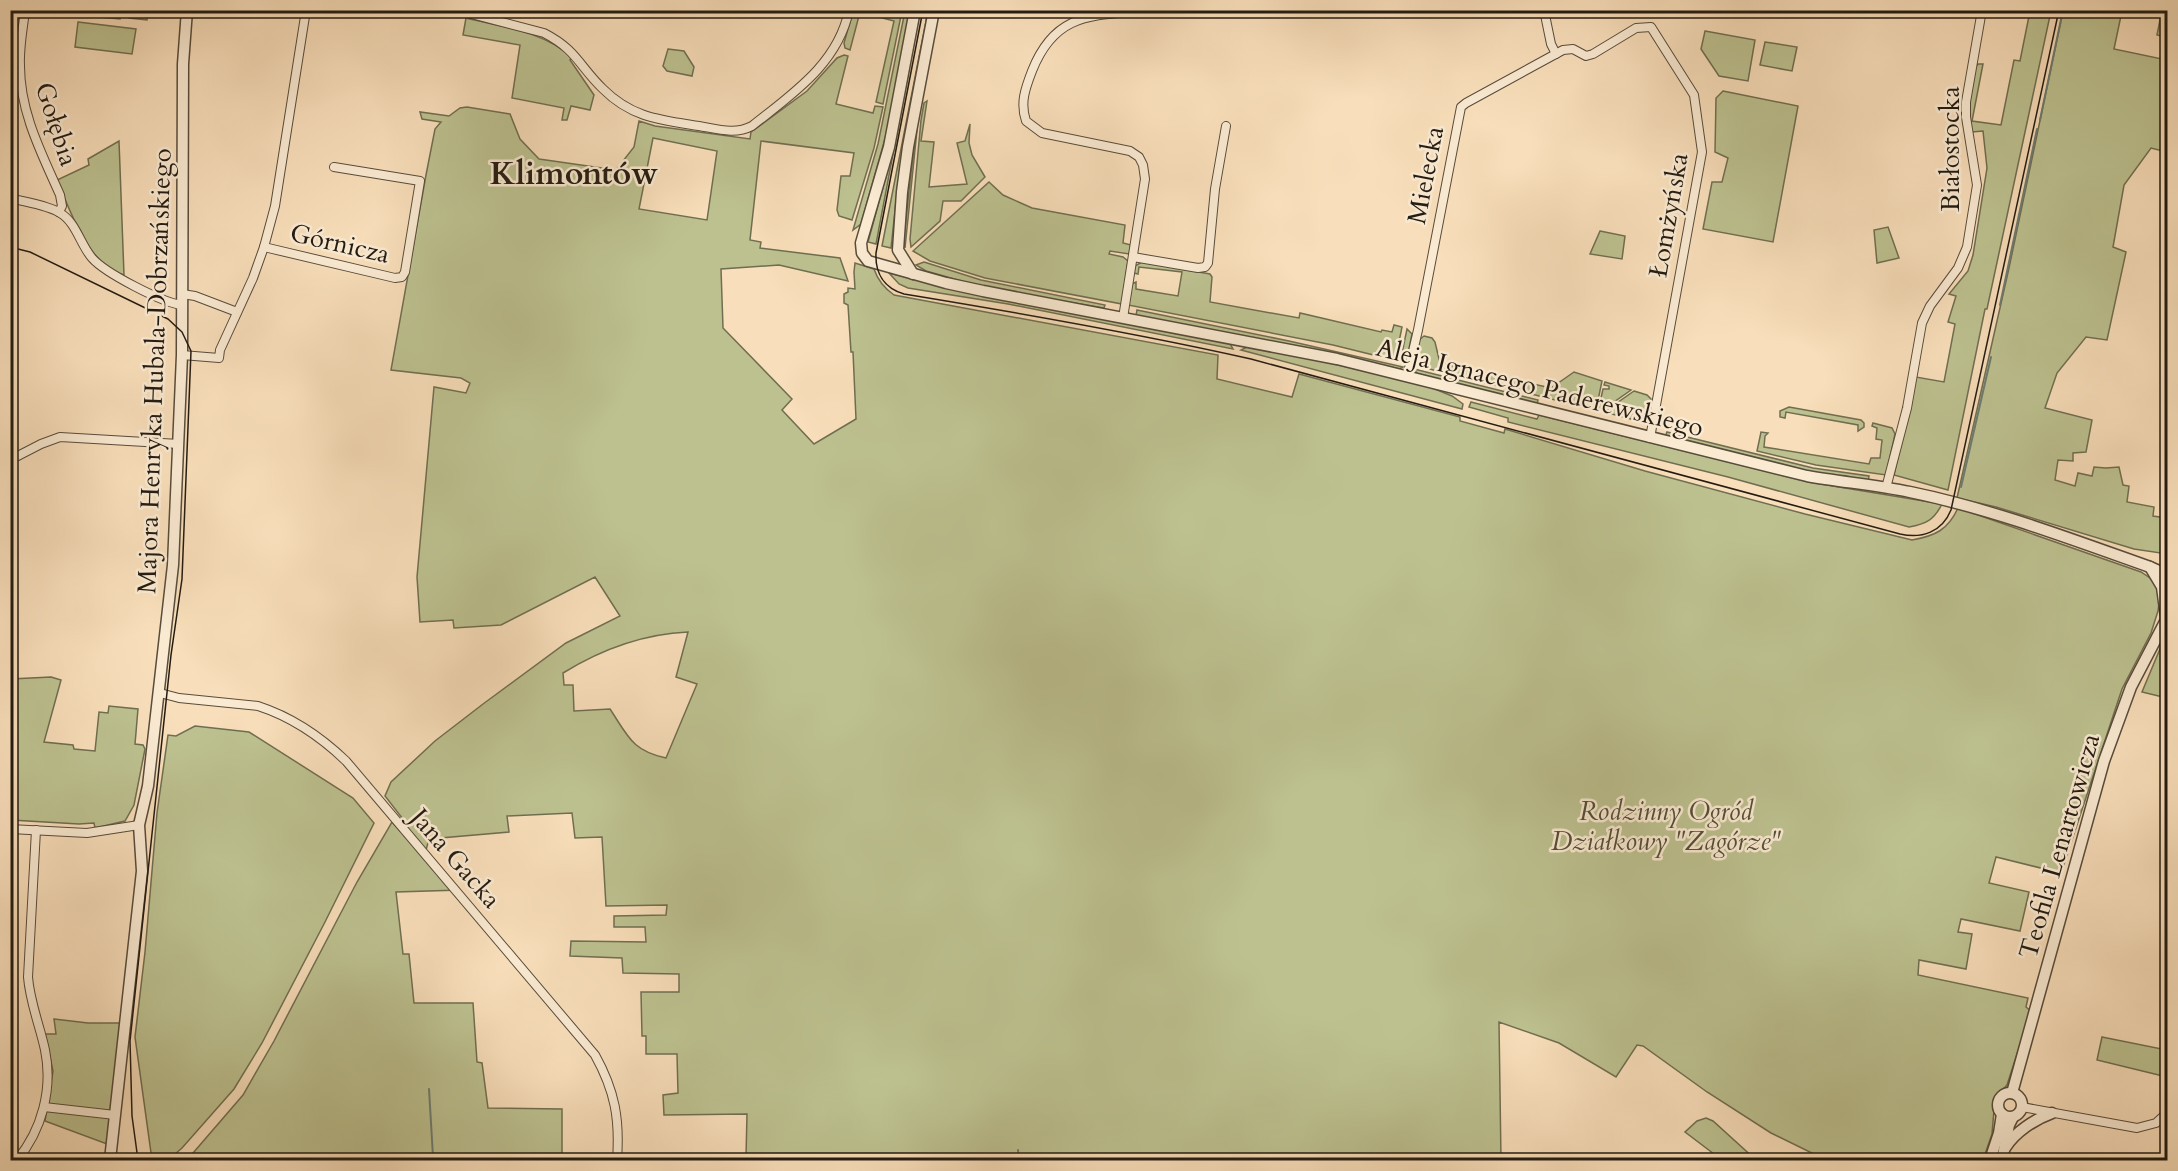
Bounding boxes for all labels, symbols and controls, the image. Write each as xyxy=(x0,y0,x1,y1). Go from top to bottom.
street label: Gołębia xyxy=(27,78,86,171)
street label: Białostocka xyxy=(1933,86,1968,212)
street label: Mielecka xyxy=(1399,123,1452,227)
street label: Majora Henryka Hubala-Dobrzańskiego xyxy=(129,148,180,594)
street label: Łomżyńska xyxy=(1640,150,1697,280)
district label: Klimontów xyxy=(490,152,658,196)
street label: Górnicza xyxy=(287,215,393,272)
street label: Aleja Ignacego Paderewskiego xyxy=(1373,330,1707,445)
street label: Teofila Lenartowicza xyxy=(2011,730,2108,963)
park label: Rodzinny Ogród Działkowy "Zagórze" xyxy=(1551,794,1781,859)
street label: Jana Gacka xyxy=(400,798,509,916)

